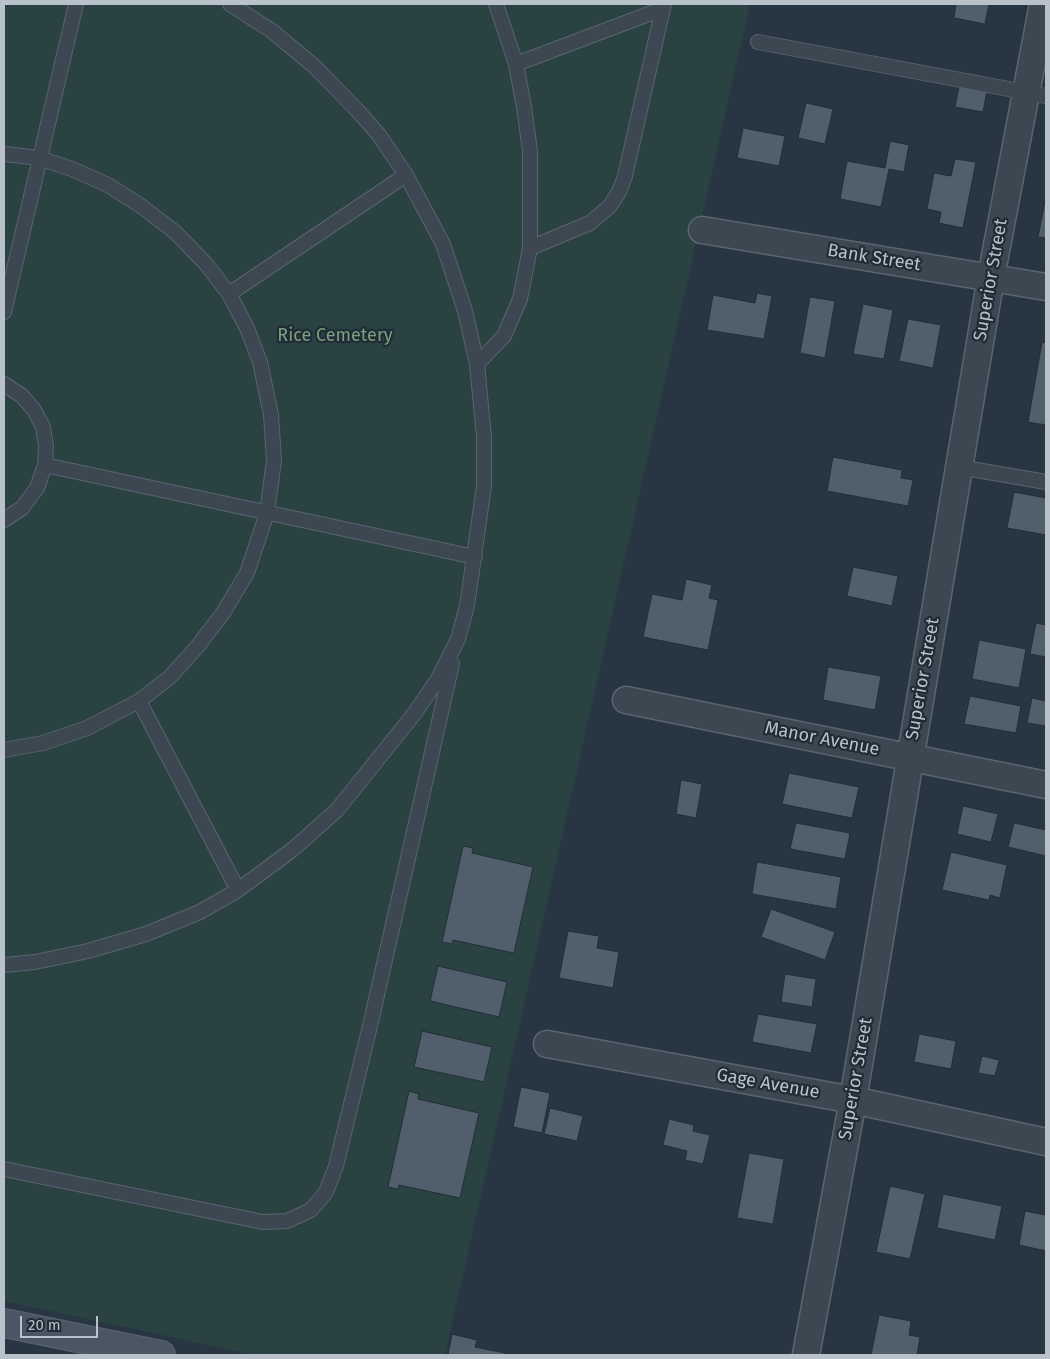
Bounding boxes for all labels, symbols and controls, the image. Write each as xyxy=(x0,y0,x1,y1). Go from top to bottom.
street label: Superior Street xyxy=(970,217,1012,343)
street label: Bank Street xyxy=(826,240,922,276)
park label: Rice Cemetery xyxy=(277,325,393,347)
street label: Superior Street xyxy=(902,616,944,742)
street label: Manor Avenue xyxy=(763,717,881,761)
street label: Superior Street xyxy=(835,1016,877,1142)
street label: Gage Avenue xyxy=(715,1064,821,1104)
scale bar xyxy=(22,1306,100,1338)
text: 20 m xyxy=(28,1316,61,1334)

